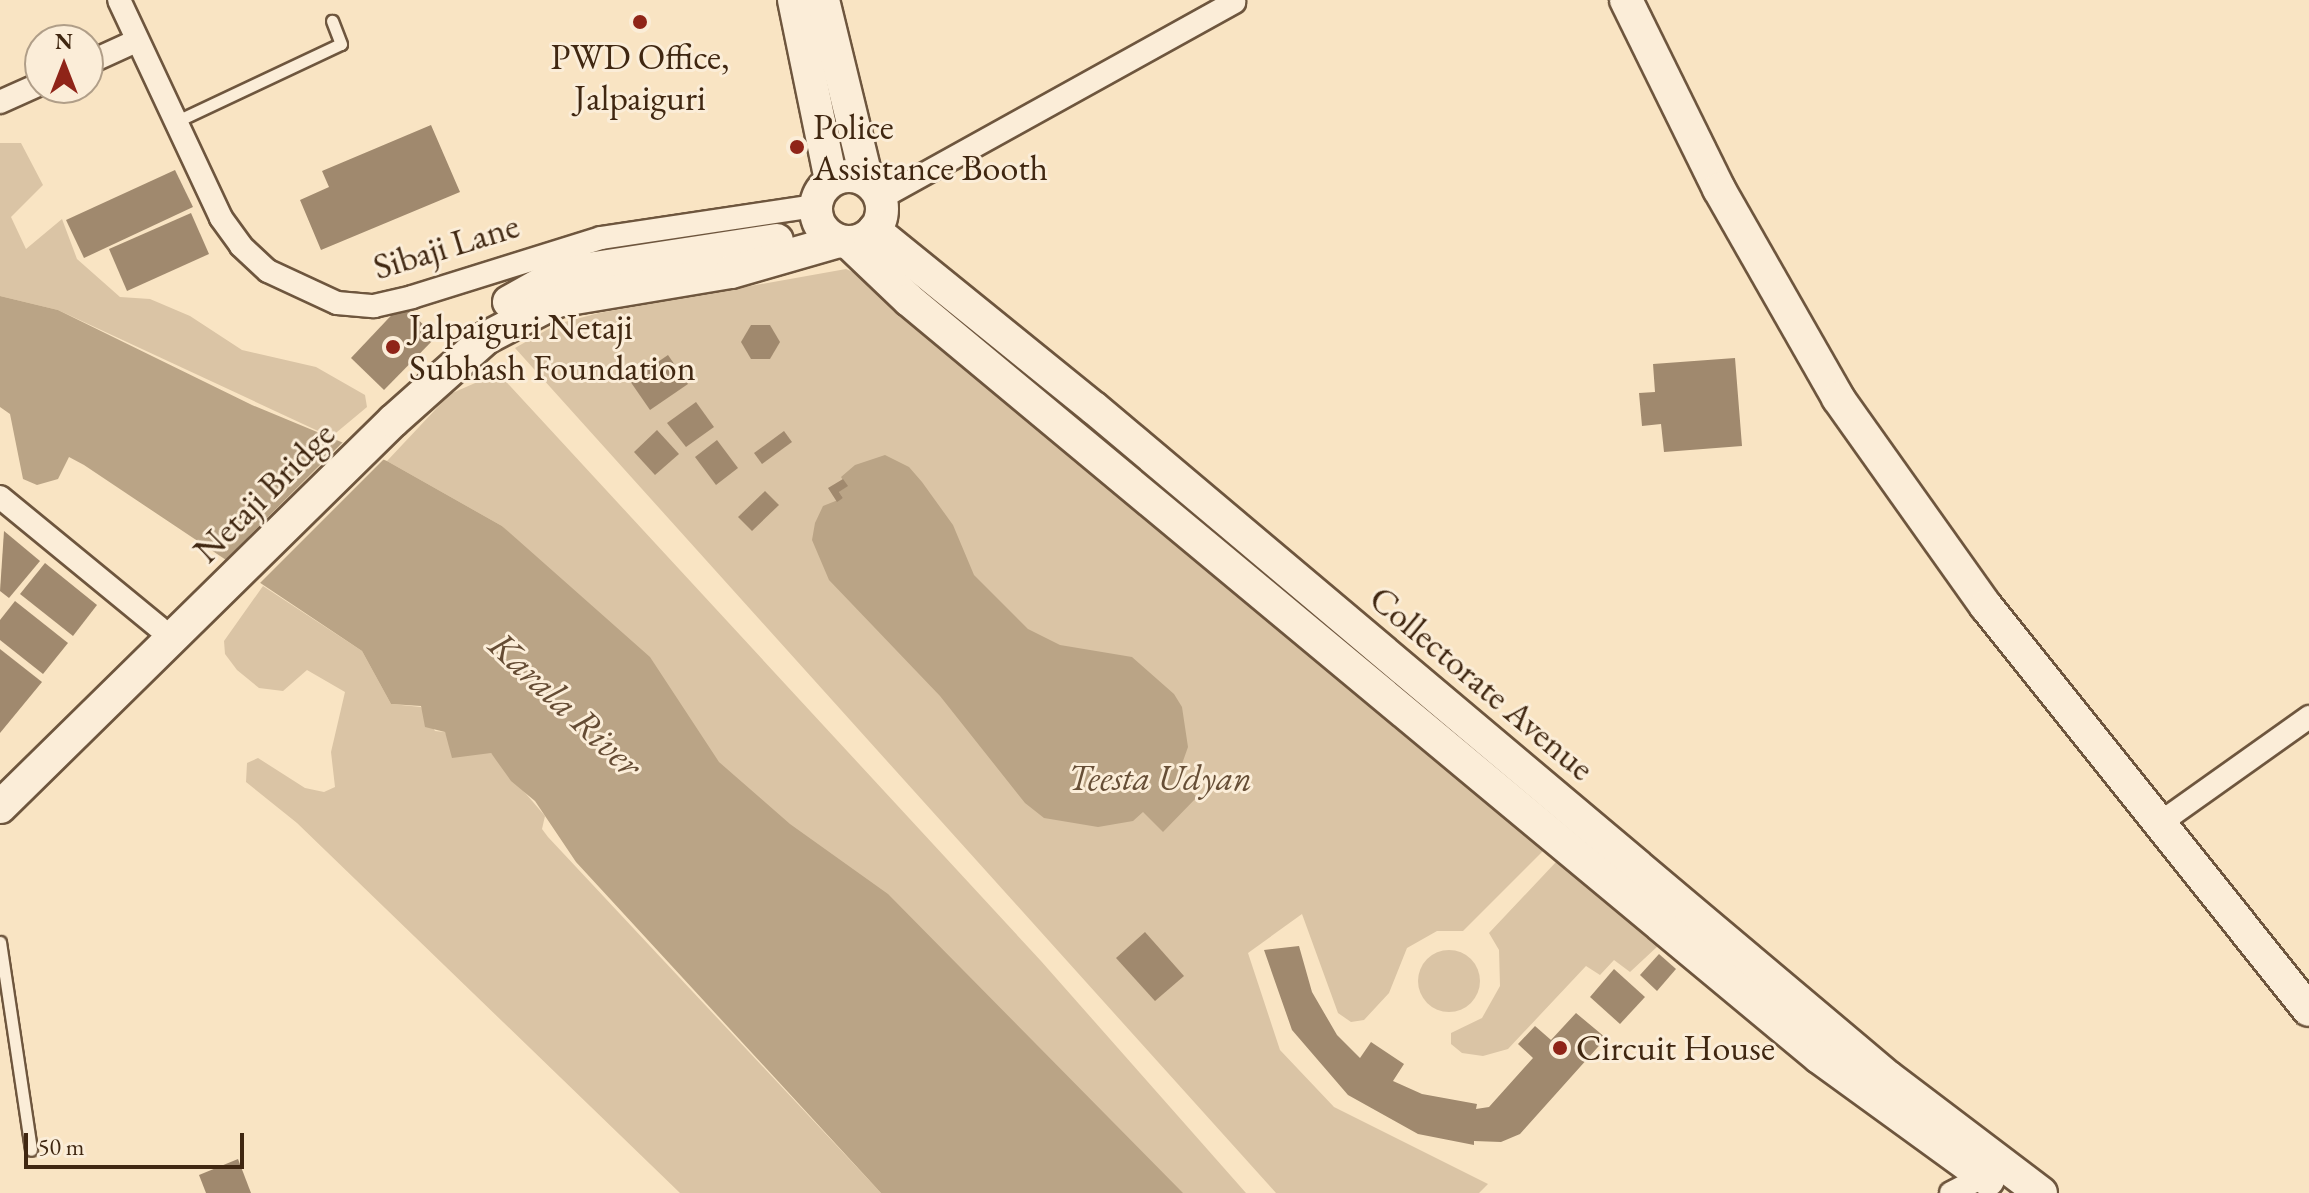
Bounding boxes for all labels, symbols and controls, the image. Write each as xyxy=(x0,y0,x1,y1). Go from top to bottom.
marker: PWD Office, Jalpaiguri xyxy=(631,13,649,31)
north arrow xyxy=(24,24,104,104)
text: N xyxy=(55,27,73,56)
place label: PWD Office, Jalpaiguri xyxy=(551,34,729,119)
place label: Police Assistance Booth xyxy=(813,104,1048,189)
marker: Police Assistance Booth xyxy=(788,138,806,156)
street label: Sibaji Lane xyxy=(368,203,524,289)
place label: Jalpaiguri Netaji Subhash Foundation xyxy=(409,304,696,389)
marker: Jalpaiguri Netaji Subhash Foundation xyxy=(384,338,402,356)
street label: Netaji Bridge xyxy=(184,412,344,572)
street label: Collectorate Avenue xyxy=(1361,577,1603,789)
water label: Karala River xyxy=(480,622,652,786)
park label: Teesta Udyan xyxy=(1068,756,1252,800)
place label: Circuit House xyxy=(1576,1026,1775,1070)
marker: Circuit House xyxy=(1551,1039,1569,1057)
scale bar xyxy=(28,1117,248,1167)
text: 50 m xyxy=(38,1131,85,1162)

